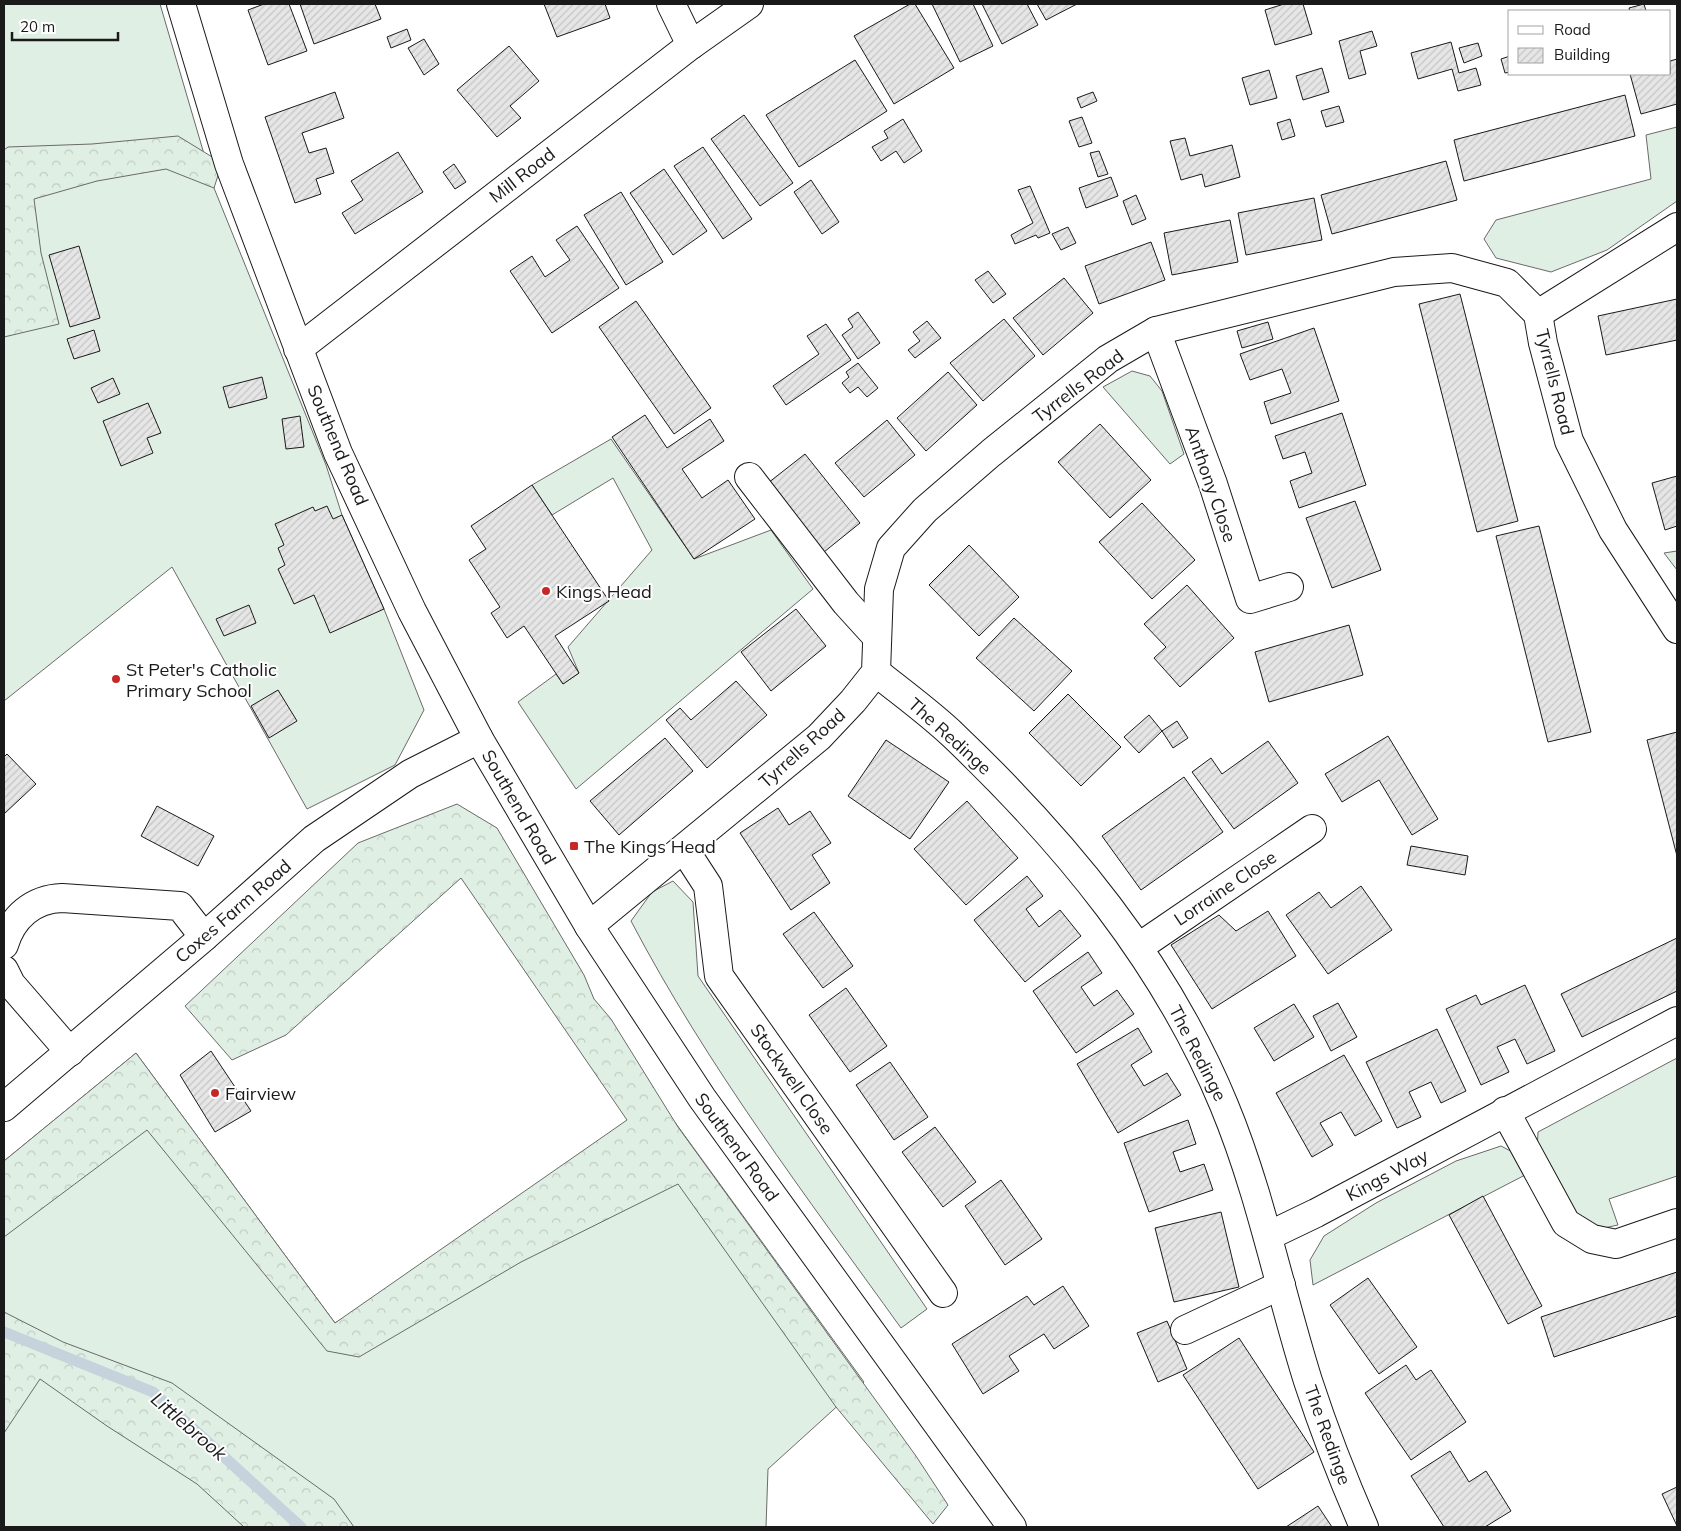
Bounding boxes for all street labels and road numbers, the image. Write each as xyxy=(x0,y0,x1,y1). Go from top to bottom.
street label: Mill Road xyxy=(485,142,559,208)
street label: Tyrrells Road xyxy=(1531,327,1579,437)
street label: Tyrrells Road xyxy=(1028,344,1128,428)
street label: Southend Road xyxy=(302,381,374,509)
street label: Anthony Close xyxy=(1180,423,1242,545)
street label: The Redinge xyxy=(904,693,996,779)
street label: Tyrrells Road xyxy=(754,703,850,793)
street label: Southend Road xyxy=(477,746,561,868)
street label: Lorraine Close xyxy=(1169,845,1281,931)
street label: Coxes Farm Road xyxy=(170,854,296,968)
street label: The Redinge xyxy=(1164,1001,1232,1105)
street label: Stockwell Close xyxy=(745,1019,839,1139)
street label: Southend Road xyxy=(690,1088,784,1206)
street label: Kings Way xyxy=(1342,1144,1433,1206)
street label: The Redinge xyxy=(1299,1382,1357,1488)

